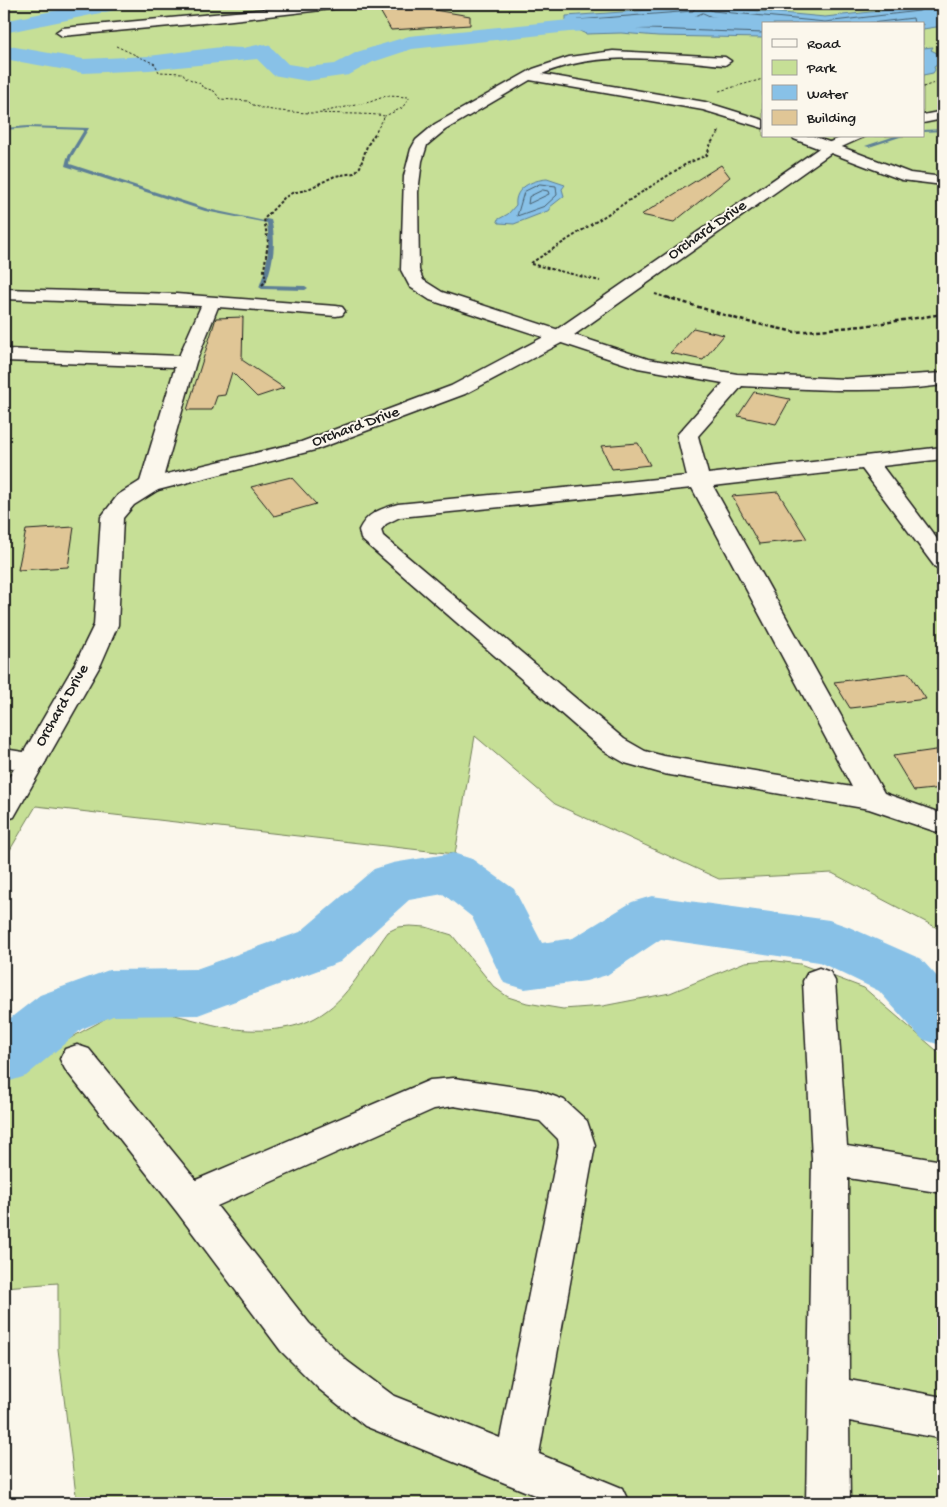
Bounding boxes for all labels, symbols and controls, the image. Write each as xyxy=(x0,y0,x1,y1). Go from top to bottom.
legend xyxy=(762,22,924,138)
text: Road xyxy=(807,36,841,54)
text: Park xyxy=(806,60,837,78)
text: Water xyxy=(807,86,849,104)
text: Building xyxy=(806,110,856,128)
street label: Orchard Drive xyxy=(665,196,752,265)
street label: Orchard Drive xyxy=(310,403,403,453)
street label: Orchard Drive xyxy=(32,661,95,751)

